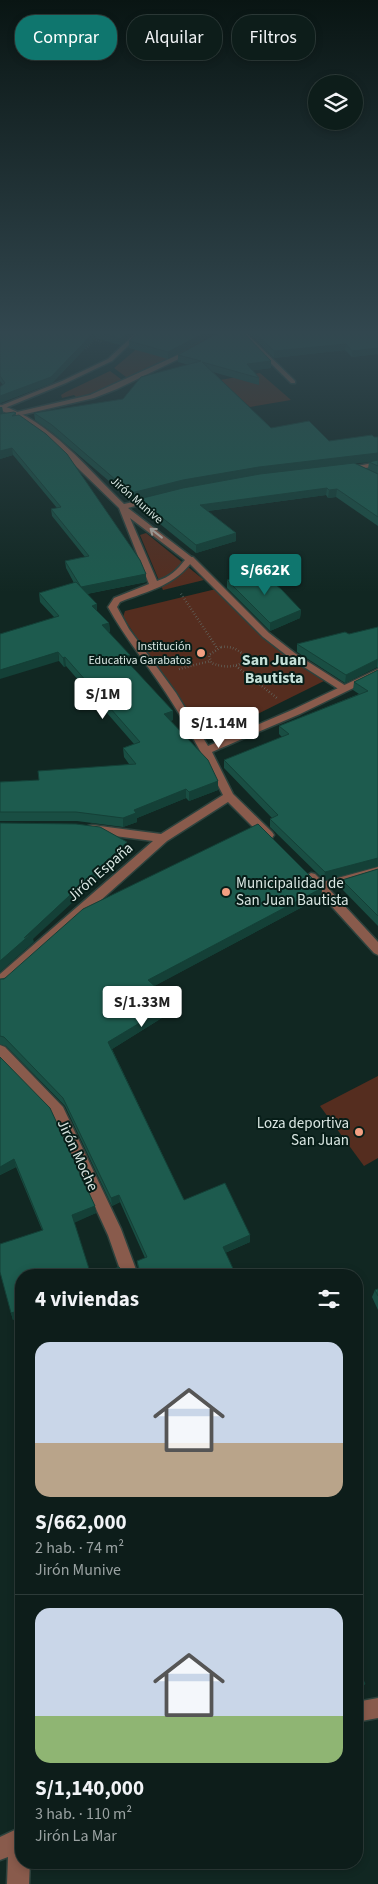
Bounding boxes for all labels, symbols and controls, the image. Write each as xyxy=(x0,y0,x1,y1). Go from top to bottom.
chip: Comprar xyxy=(15,15,117,60)
chip: Alquilar xyxy=(127,15,222,60)
chip: Filtros xyxy=(232,15,315,60)
map controls xyxy=(308,75,363,130)
button: layers xyxy=(308,75,363,130)
street label: Jirón Munive xyxy=(107,473,167,528)
one-way arrow xyxy=(149,528,163,538)
pin: S/662K xyxy=(224,554,306,596)
text: S/662K xyxy=(240,559,290,581)
place label: Institución Educativa Garabatos xyxy=(88,638,191,669)
marker: Institución Educativa Garabatos xyxy=(195,647,207,659)
district label: San Juan Bautista xyxy=(242,649,306,689)
pin: S/1M xyxy=(73,678,133,720)
text: S/1M xyxy=(86,683,120,705)
pin: S/1.14M xyxy=(173,706,265,749)
text: S/1.14M xyxy=(191,712,247,734)
street label: Jirón España xyxy=(63,838,138,907)
place label: Municipalidad de San Juan Bautista xyxy=(236,873,348,911)
marker: Municipalidad de San Juan Bautista xyxy=(220,886,232,898)
pin: S/1.33M xyxy=(96,986,188,1028)
text: S/1.33M xyxy=(114,991,170,1013)
place label: Loza deportiva San Juan xyxy=(257,1113,349,1151)
street label: Jirón Moche xyxy=(52,1116,103,1194)
marker: Loza deportiva San Juan xyxy=(353,1126,365,1138)
text: 4 viviendas xyxy=(35,1284,139,1314)
icon: filters xyxy=(315,1285,343,1313)
icon: home xyxy=(144,1375,234,1465)
text: S/662,000 xyxy=(35,1507,127,1537)
text: 2 hab. · 74 m² xyxy=(35,1537,124,1559)
text: Jirón Munive xyxy=(35,1559,121,1581)
icon: home xyxy=(144,1640,234,1730)
text: S/1,140,000 xyxy=(35,1773,144,1803)
text: 3 hab. · 110 m² xyxy=(35,1803,132,1825)
text: Jirón La Mar xyxy=(35,1825,117,1847)

